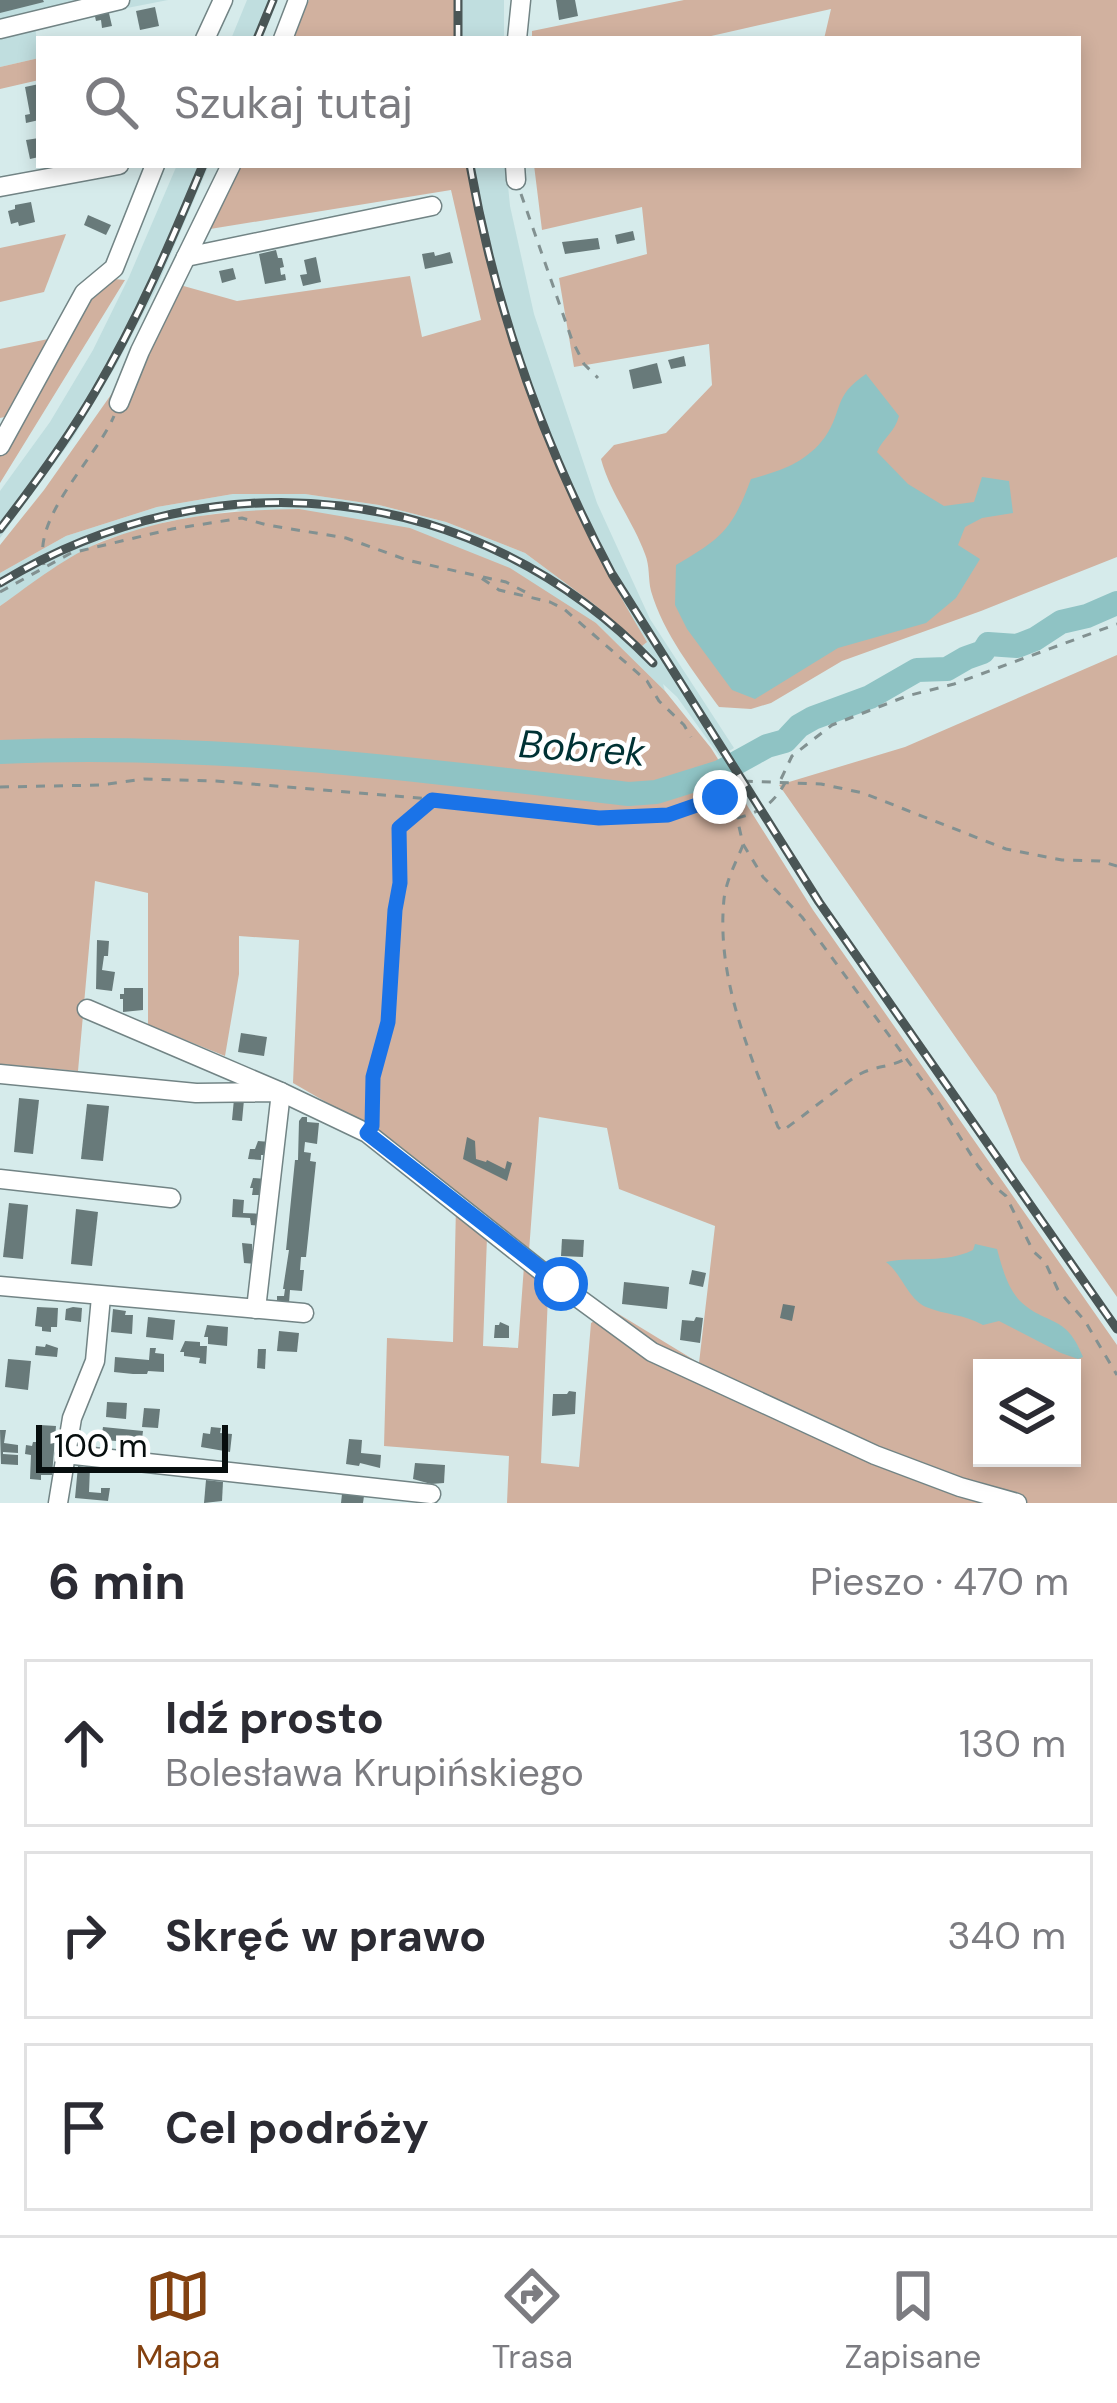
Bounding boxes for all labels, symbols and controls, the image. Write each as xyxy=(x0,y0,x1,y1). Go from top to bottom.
search box xyxy=(36,36,1081,168)
icon: search xyxy=(78,69,144,135)
text: Szukaj tutaj xyxy=(174,73,413,132)
water label: Bobrek xyxy=(517,718,647,778)
route end xyxy=(693,770,747,824)
route start xyxy=(534,1257,588,1311)
map controls xyxy=(973,1359,1081,1467)
button: layers xyxy=(973,1359,1081,1467)
scale bar xyxy=(36,1419,228,1472)
text: 100 m xyxy=(54,1424,148,1467)
text: 6 min xyxy=(48,1548,186,1615)
text: Pieszo · 470 m xyxy=(810,1556,1069,1607)
text: Idź prosto xyxy=(165,1688,384,1747)
icon: ahead xyxy=(51,1710,117,1776)
text: 130 m xyxy=(959,1718,1066,1769)
text: Bolesława Krupińskiego xyxy=(165,1747,584,1798)
icon: right xyxy=(51,1902,117,1968)
text: Skręć w prawo xyxy=(165,1906,486,1965)
text: 340 m xyxy=(947,1910,1066,1961)
icon: arrive xyxy=(51,2094,117,2160)
text: Cel podróży xyxy=(165,2098,429,2157)
tab: Mapa xyxy=(136,2263,220,2378)
tab: Trasa xyxy=(492,2263,573,2378)
tab: Zapisane xyxy=(845,2263,981,2378)

